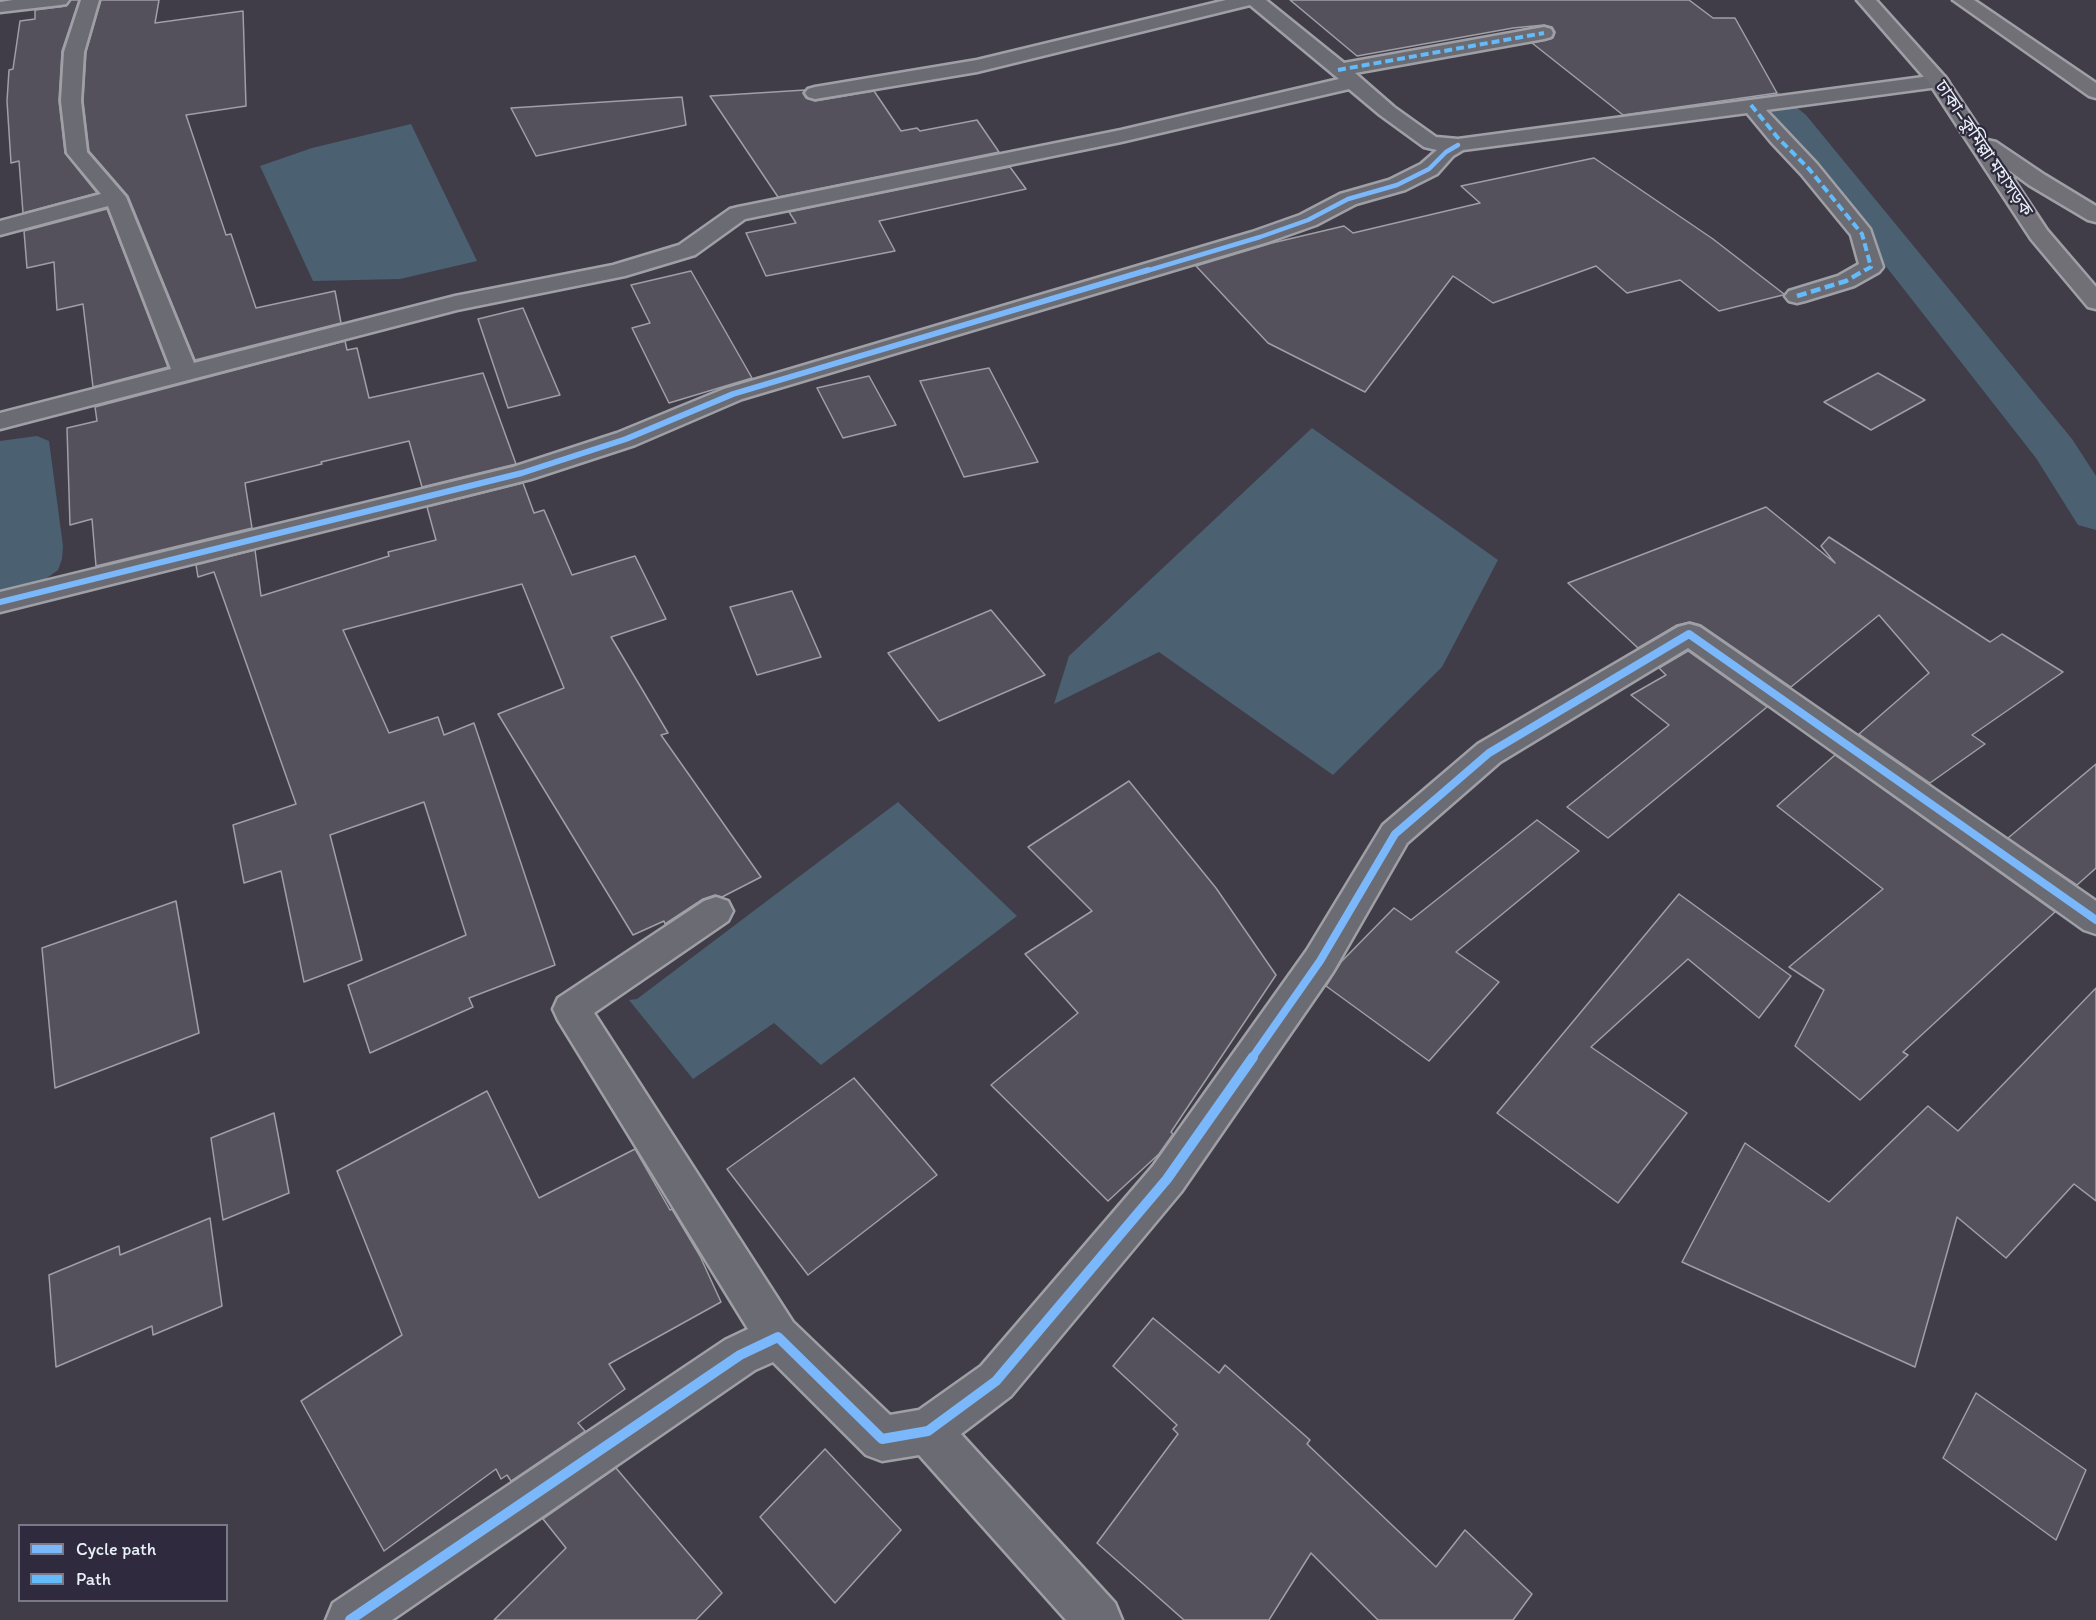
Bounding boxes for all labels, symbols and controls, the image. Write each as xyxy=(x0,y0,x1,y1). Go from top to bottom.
street label: ঢাকা–কুমিল্লা মহাসড়ক xyxy=(1930,77,2036,221)
legend xyxy=(18,1524,228,1602)
text: Cycle path xyxy=(76,1538,156,1560)
text: Path xyxy=(76,1568,111,1590)

